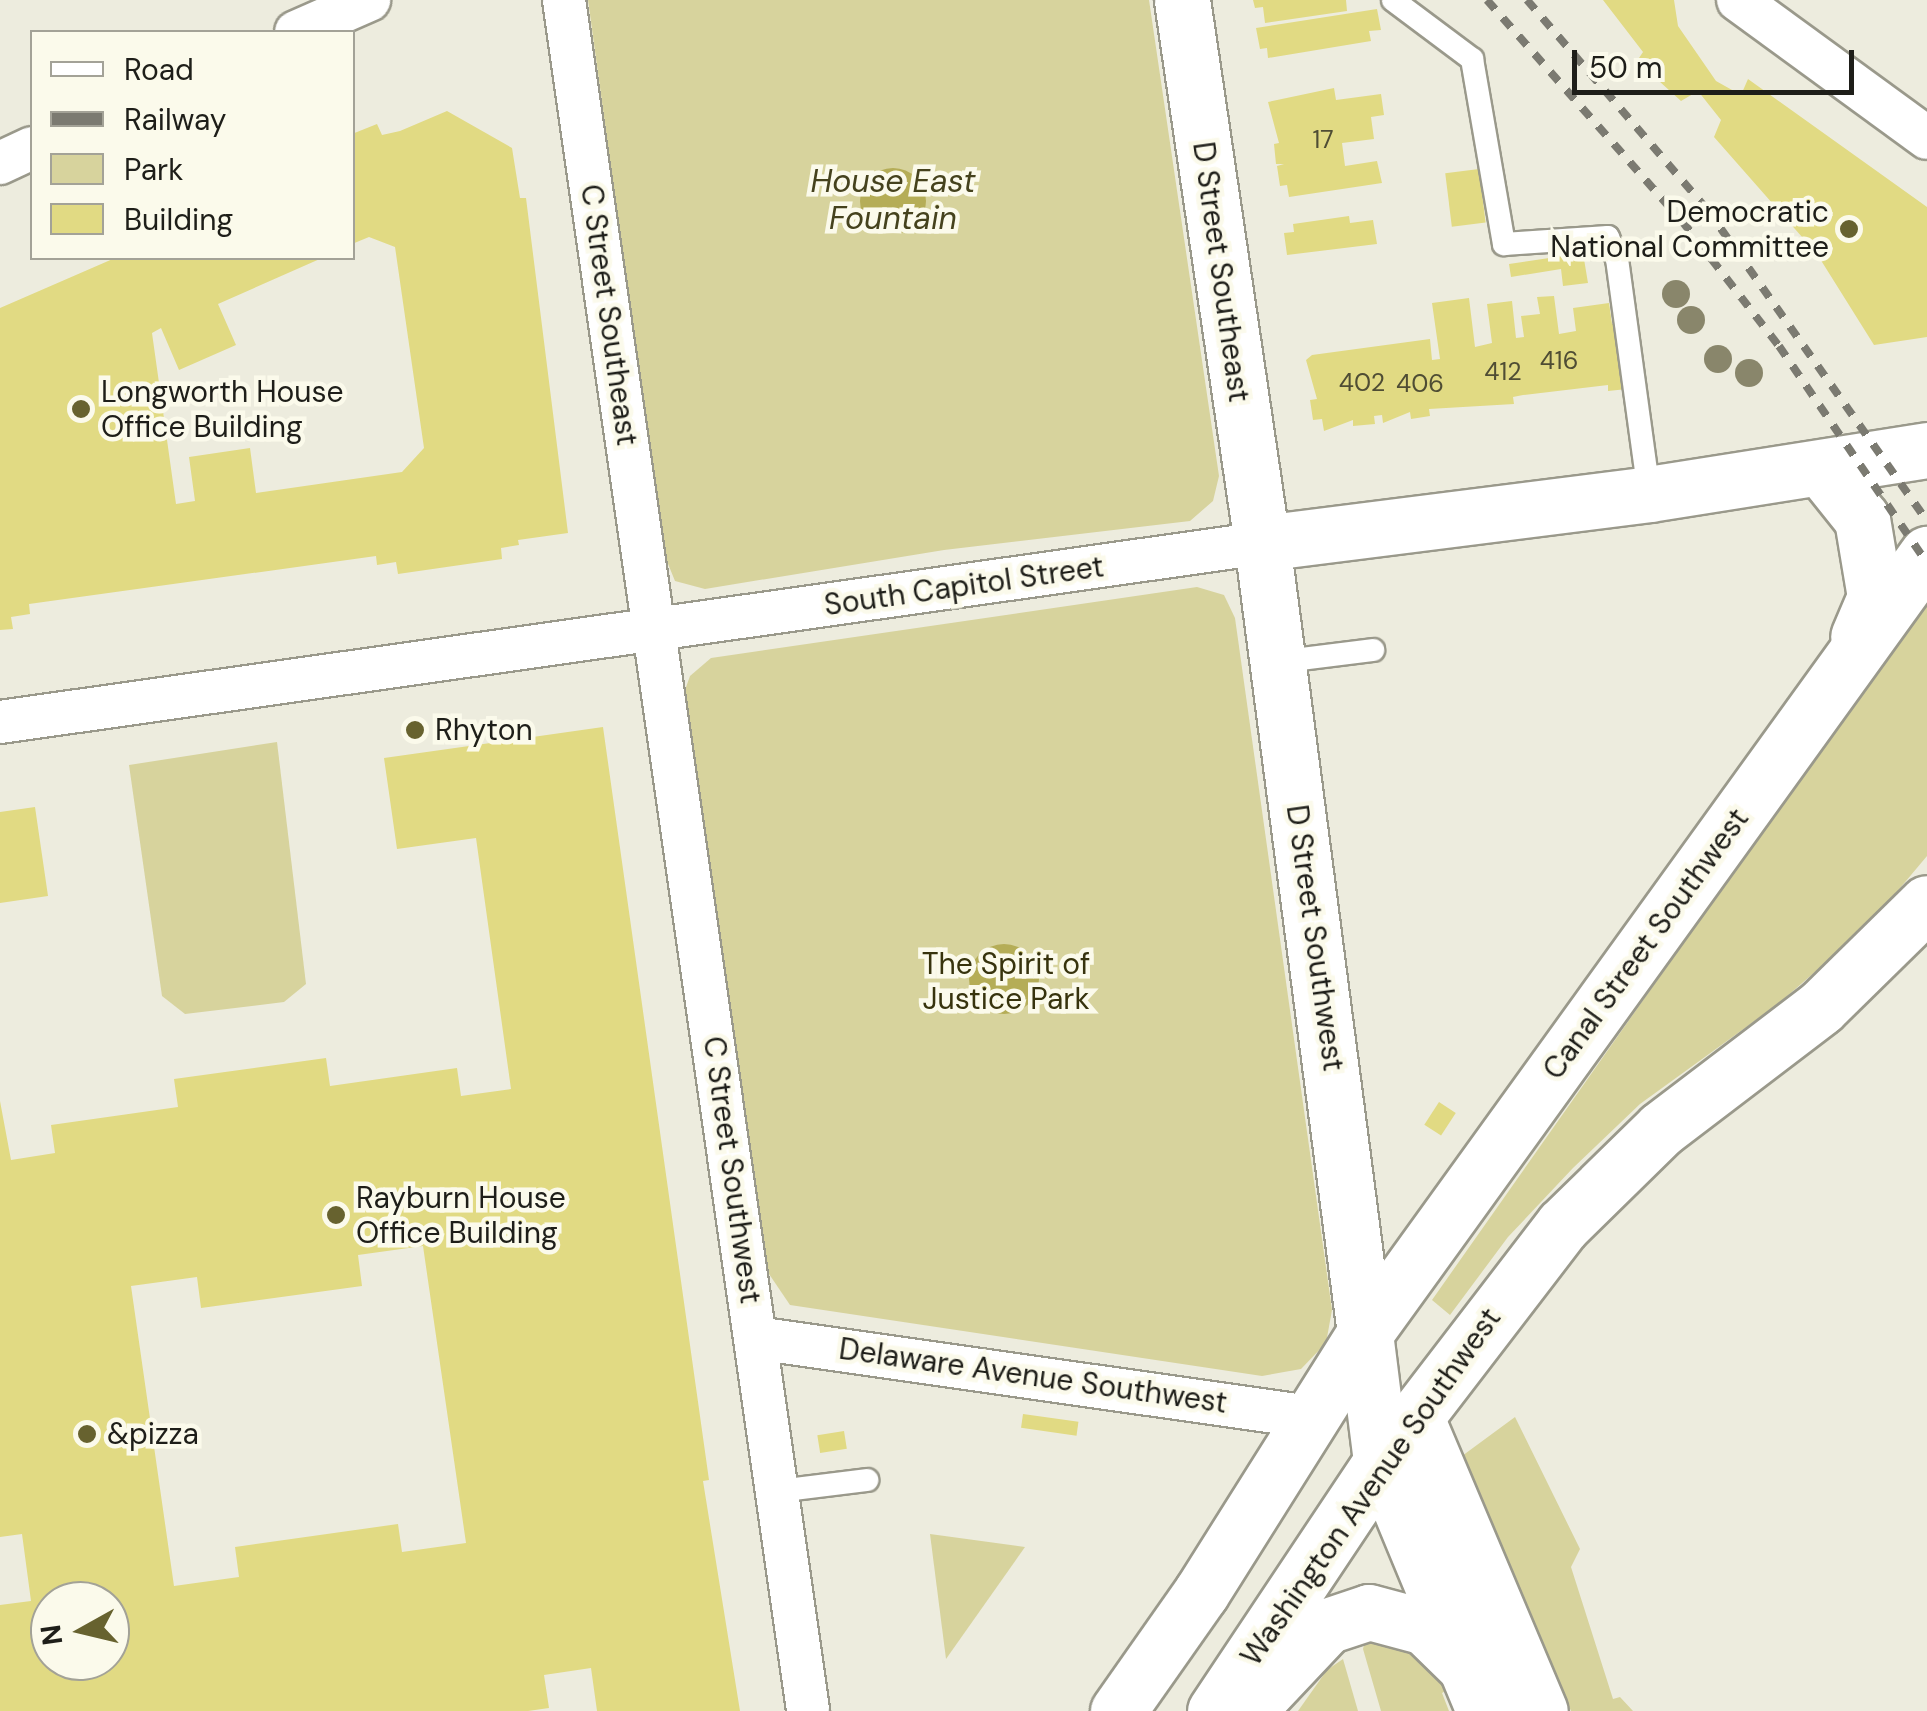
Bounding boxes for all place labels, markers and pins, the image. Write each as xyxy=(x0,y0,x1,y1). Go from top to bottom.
place label: Democratic National Committee xyxy=(1550,194,1829,264)
marker: Democratic National Committee xyxy=(1838,218,1860,240)
place label: Longworth House Office Building xyxy=(101,374,344,444)
marker: Longworth House Office Building xyxy=(70,398,92,420)
place label: Rhyton xyxy=(435,712,533,748)
marker: Rhyton xyxy=(404,719,426,741)
place label: Rayburn House Office Building xyxy=(356,1180,566,1250)
marker: Rayburn House Office Building xyxy=(325,1204,347,1226)
place label: &pizza xyxy=(107,1416,199,1452)
marker: &pizza xyxy=(76,1423,98,1445)

